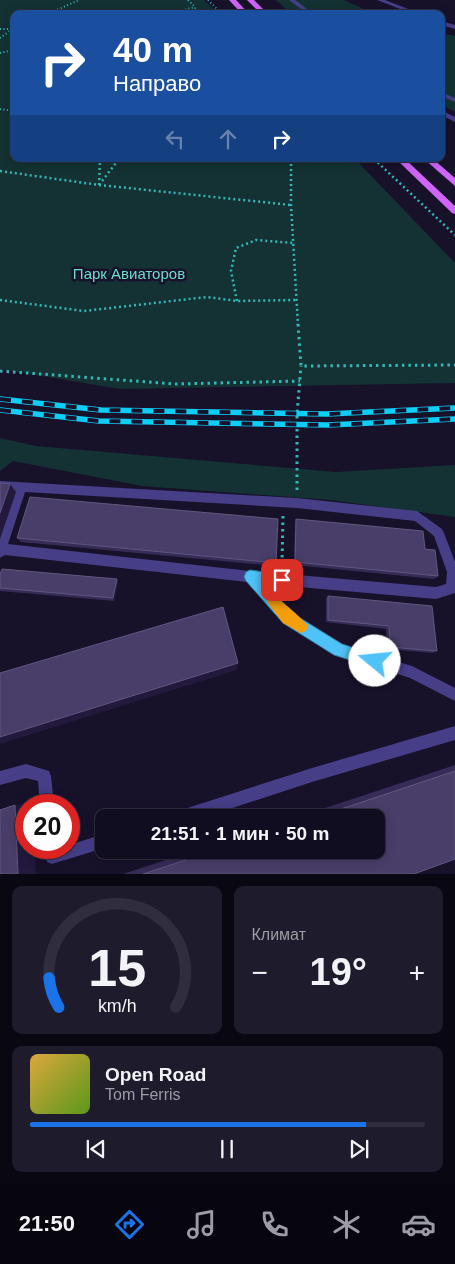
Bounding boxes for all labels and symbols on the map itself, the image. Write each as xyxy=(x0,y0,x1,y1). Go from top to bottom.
park label: Парк Авиаторов xyxy=(73,265,185,282)
pin xyxy=(261,559,303,601)
position arrow xyxy=(348,634,400,686)
speed limit sign: 20 xyxy=(15,794,80,859)

